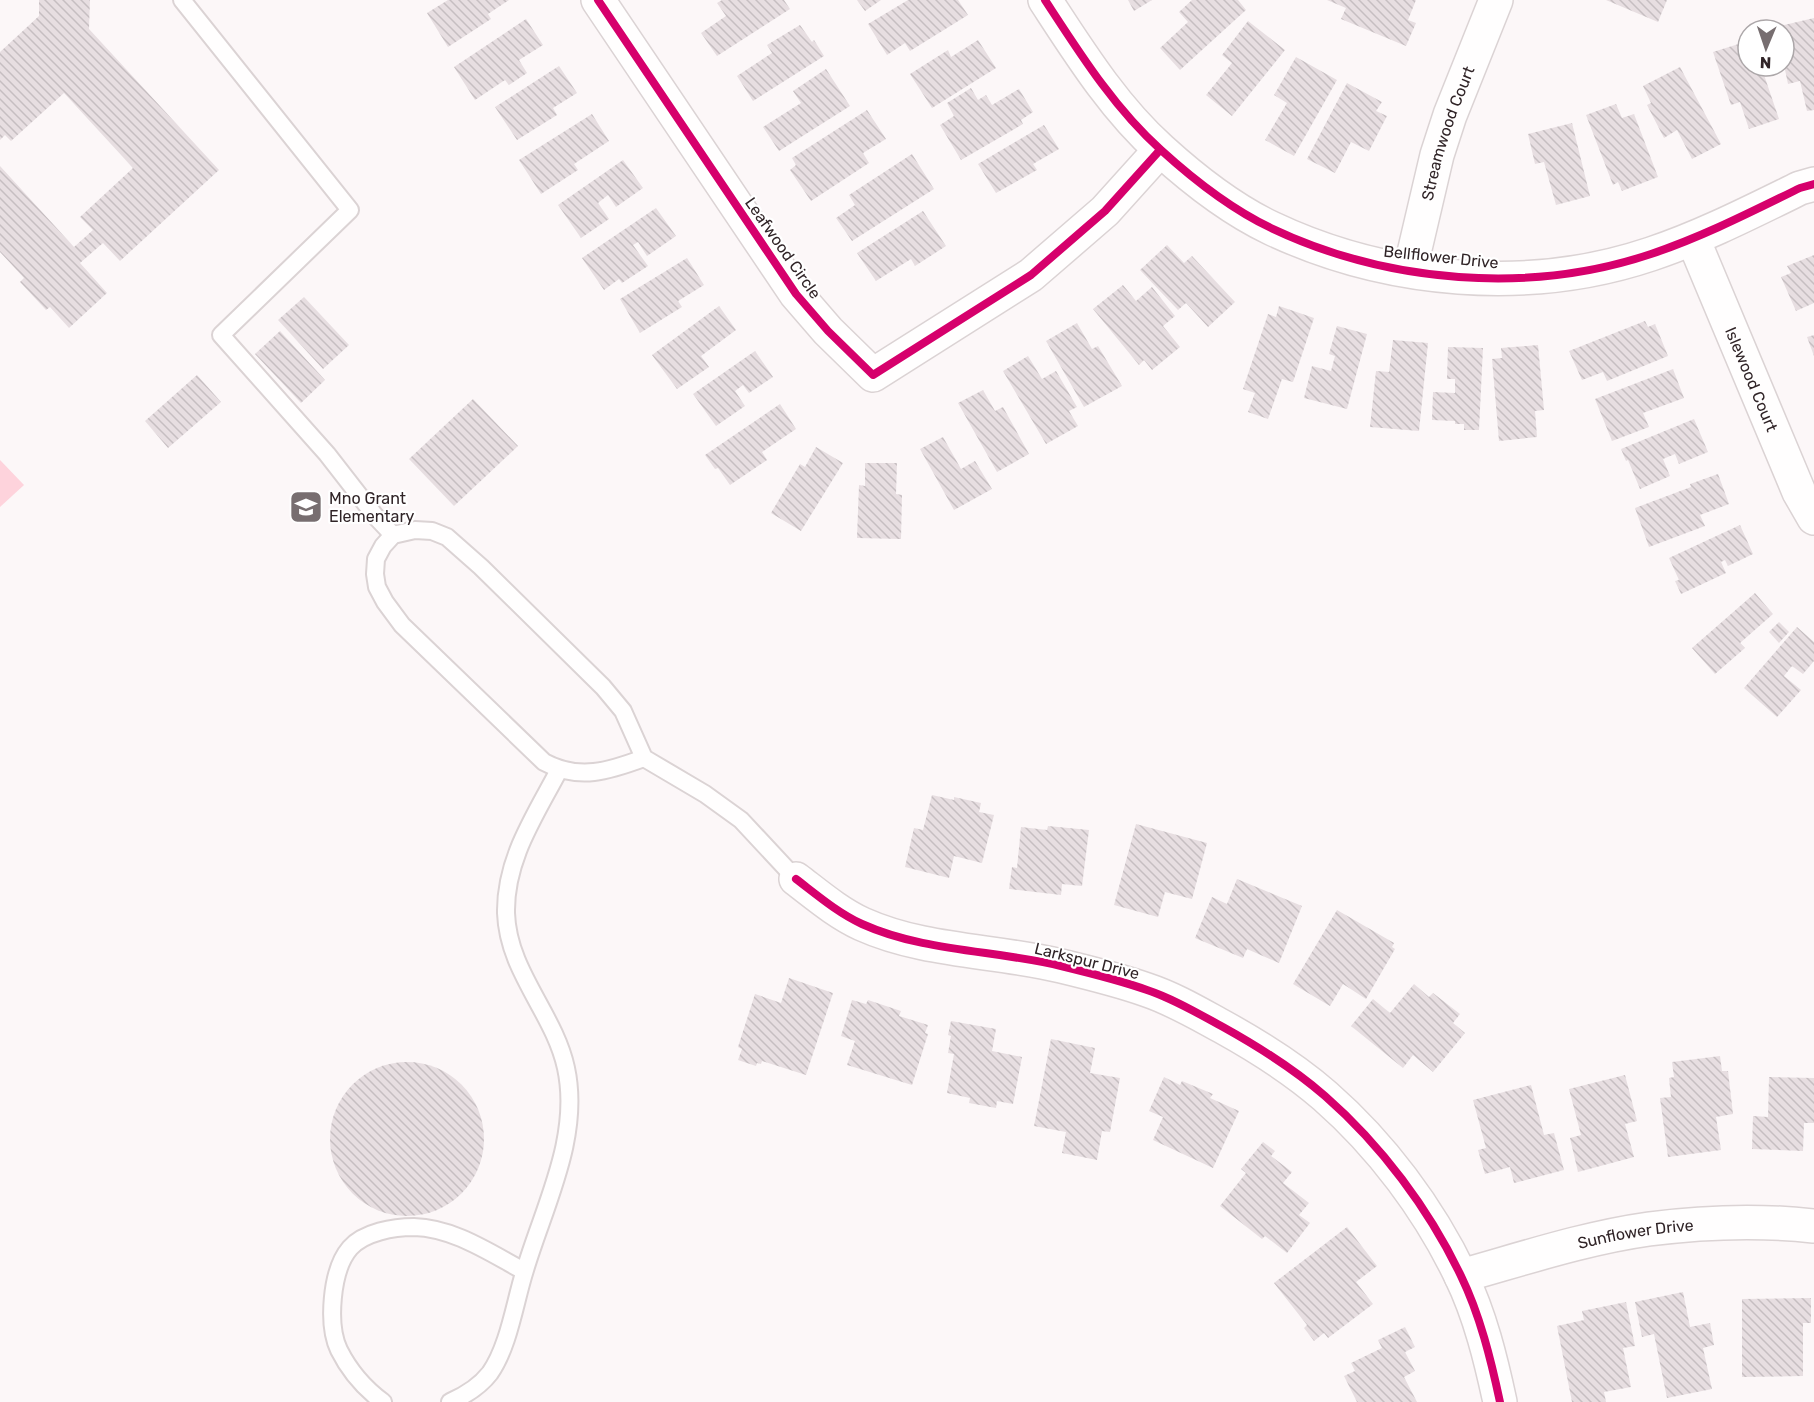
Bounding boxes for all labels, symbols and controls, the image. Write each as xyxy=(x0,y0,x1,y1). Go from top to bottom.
north arrow xyxy=(1736,18,1796,78)
text: N xyxy=(1759,53,1772,72)
street label: Streamwood Court xyxy=(1417,63,1478,202)
street label: Leafwood Circle xyxy=(741,194,825,302)
street label: Bellflower Drive xyxy=(1382,242,1500,272)
street label: Islewood Court xyxy=(1721,324,1782,434)
school or university icon: Mno Grant Elementary xyxy=(288,489,324,525)
place label: Mno Grant Elementary xyxy=(329,489,414,526)
street label: Larkspur Drive xyxy=(1033,939,1141,983)
street label: Sunflower Drive xyxy=(1575,1215,1694,1252)

